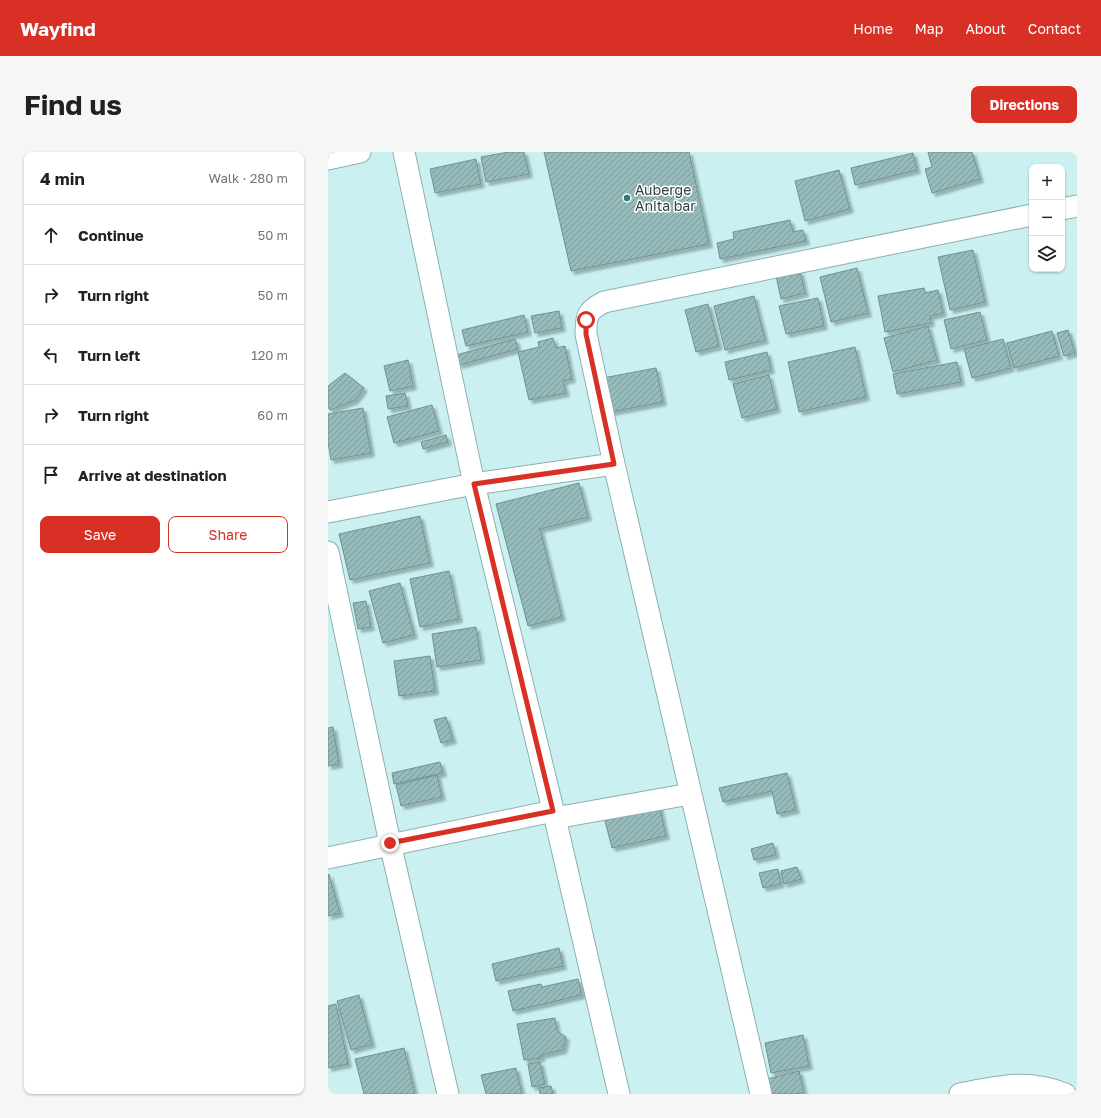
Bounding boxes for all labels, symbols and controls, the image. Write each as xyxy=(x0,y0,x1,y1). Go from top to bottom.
text: Wayfind xyxy=(20,17,96,40)
text: Home xyxy=(853,20,893,37)
text: Map xyxy=(915,20,943,37)
text: About xyxy=(965,20,1006,37)
text: Contact xyxy=(1028,20,1081,37)
button: Directions xyxy=(971,86,1077,123)
text: Find us xyxy=(24,88,122,121)
map controls xyxy=(1029,164,1065,272)
button: + xyxy=(1029,164,1065,200)
text: 4 min xyxy=(40,168,85,189)
text: Walk · 280 m xyxy=(209,170,288,186)
place label: Auberge Anita bar xyxy=(635,181,696,214)
marker: Auberge Anita bar xyxy=(622,193,632,203)
button: − xyxy=(1029,200,1065,236)
icon: ahead xyxy=(40,224,62,246)
text: Continue xyxy=(78,226,144,244)
text: 50 m xyxy=(258,227,288,243)
button: layers xyxy=(1029,236,1065,272)
icon: right xyxy=(40,284,62,306)
text: Turn right xyxy=(78,286,149,304)
text: 50 m xyxy=(258,287,288,303)
route start xyxy=(577,311,595,329)
icon: left xyxy=(40,344,62,366)
text: Turn left xyxy=(78,346,140,364)
text: 120 m xyxy=(251,347,288,363)
icon: right xyxy=(40,404,62,426)
text: Turn right xyxy=(78,406,149,424)
text: 60 m xyxy=(257,407,288,423)
icon: arrive xyxy=(40,464,62,486)
text: Arrive at destination xyxy=(78,466,227,484)
button: Save xyxy=(40,516,160,553)
button: Share xyxy=(168,516,288,553)
route end xyxy=(381,834,399,852)

